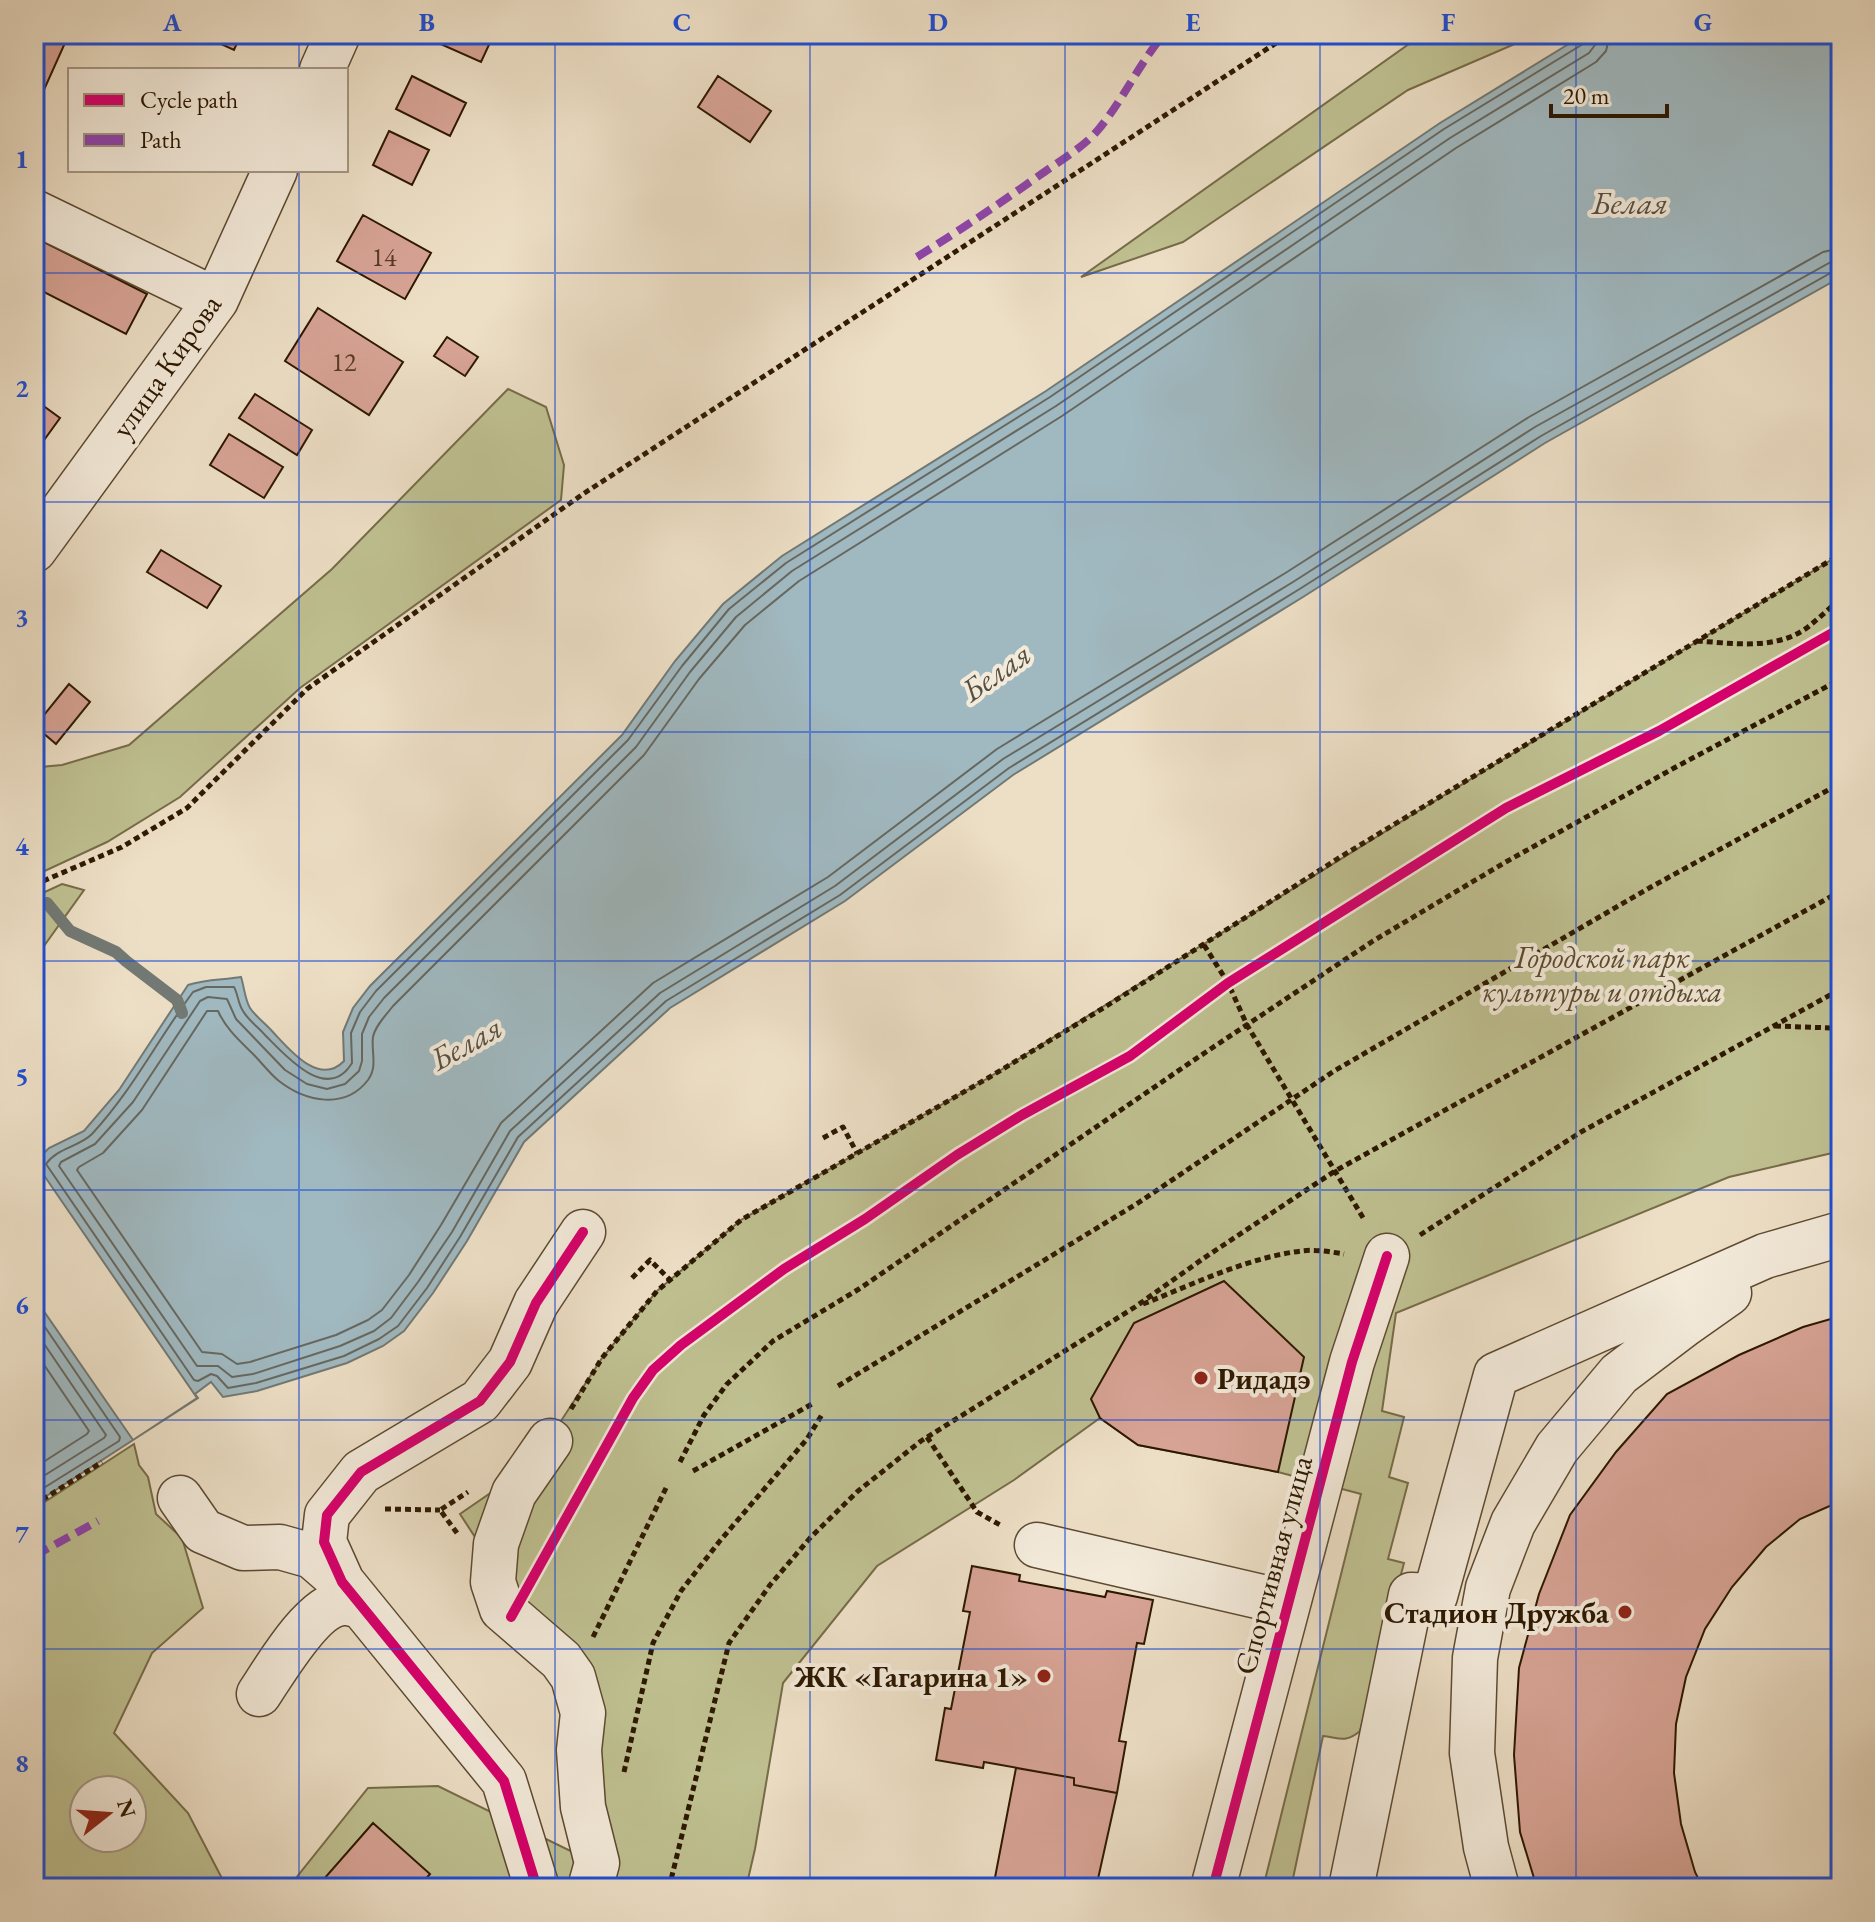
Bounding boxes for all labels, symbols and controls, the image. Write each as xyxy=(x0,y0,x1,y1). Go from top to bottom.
text: A xyxy=(162,5,182,39)
text: B xyxy=(419,5,435,39)
text: C xyxy=(673,5,691,39)
text: D xyxy=(928,5,948,39)
text: E xyxy=(1186,5,1201,39)
text: F xyxy=(1441,5,1455,39)
text: G xyxy=(1694,5,1713,39)
legend xyxy=(68,68,348,172)
scale bar xyxy=(1551,68,1667,118)
text: 20 m xyxy=(1563,80,1610,111)
text: Cycle path xyxy=(140,84,238,115)
text: Path xyxy=(140,124,182,155)
text: 1 xyxy=(15,142,29,176)
water label: Белая xyxy=(1591,182,1668,224)
house number: 14 xyxy=(372,240,397,274)
street label: улица Кирова xyxy=(102,286,230,446)
house number: 12 xyxy=(332,345,357,379)
text: 2 xyxy=(15,371,29,405)
text: 3 xyxy=(15,600,29,634)
water label: Белая xyxy=(952,633,1039,712)
text: 4 xyxy=(15,829,29,863)
park label: Городской парк культуры и отдыха xyxy=(1482,938,1722,1011)
water label: Белая xyxy=(422,1006,510,1080)
text: 5 xyxy=(15,1059,29,1093)
text: 6 xyxy=(15,1288,29,1322)
place label: Ридадэ xyxy=(1217,1359,1310,1398)
marker: Ридадэ xyxy=(1192,1369,1210,1387)
street label: Спортивная улица xyxy=(1225,1451,1321,1679)
text: 7 xyxy=(15,1517,29,1551)
place label: Стадион Дружба xyxy=(1384,1593,1610,1632)
marker: Стадион Дружба xyxy=(1616,1603,1634,1621)
place label: ЖК «Гагарина 1» xyxy=(794,1657,1028,1696)
marker: ЖК «Гагарина 1» xyxy=(1035,1667,1053,1685)
text: 8 xyxy=(15,1746,29,1780)
north arrow xyxy=(68,1774,148,1854)
text: N xyxy=(110,1796,143,1821)

